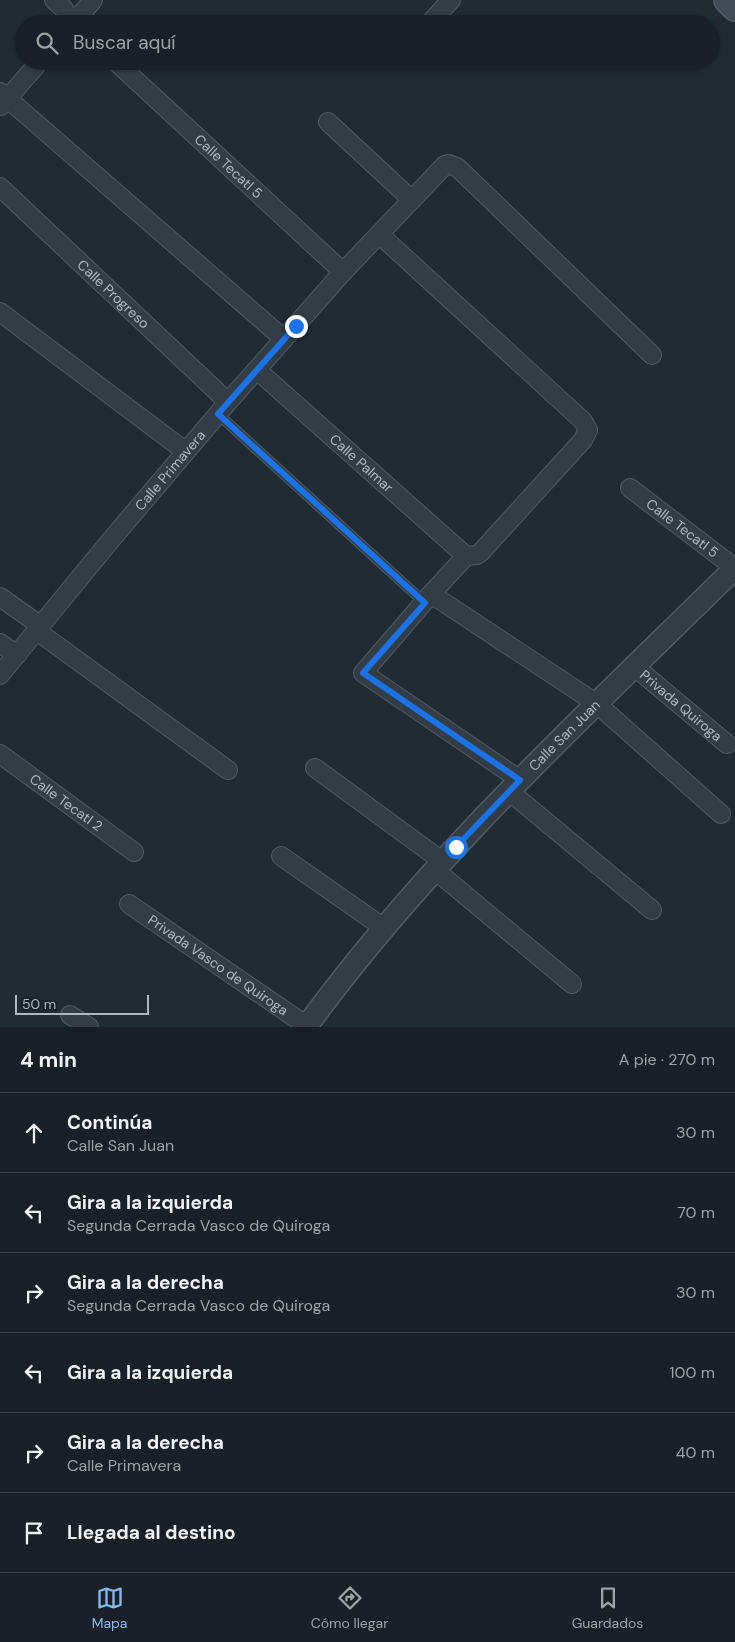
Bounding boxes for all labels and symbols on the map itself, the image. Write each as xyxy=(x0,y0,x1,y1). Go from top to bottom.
street label: Calle Tecatl 5 xyxy=(191,130,267,202)
street label: Calle Progreso xyxy=(74,256,153,332)
route end xyxy=(285,315,308,338)
street label: Calle Primavera xyxy=(131,426,209,514)
street label: Calle Palmar xyxy=(326,430,397,496)
street label: Calle Tecatl 5 xyxy=(643,495,722,561)
street label: Privada Quiroga xyxy=(636,666,726,745)
street label: Calle San Juan xyxy=(525,696,604,775)
street label: Calle Tecatl 2 xyxy=(26,770,106,835)
route start xyxy=(445,836,468,859)
street label: Privada Vasco de Quiroga xyxy=(145,911,292,1019)
scale bar xyxy=(15,992,149,1015)

